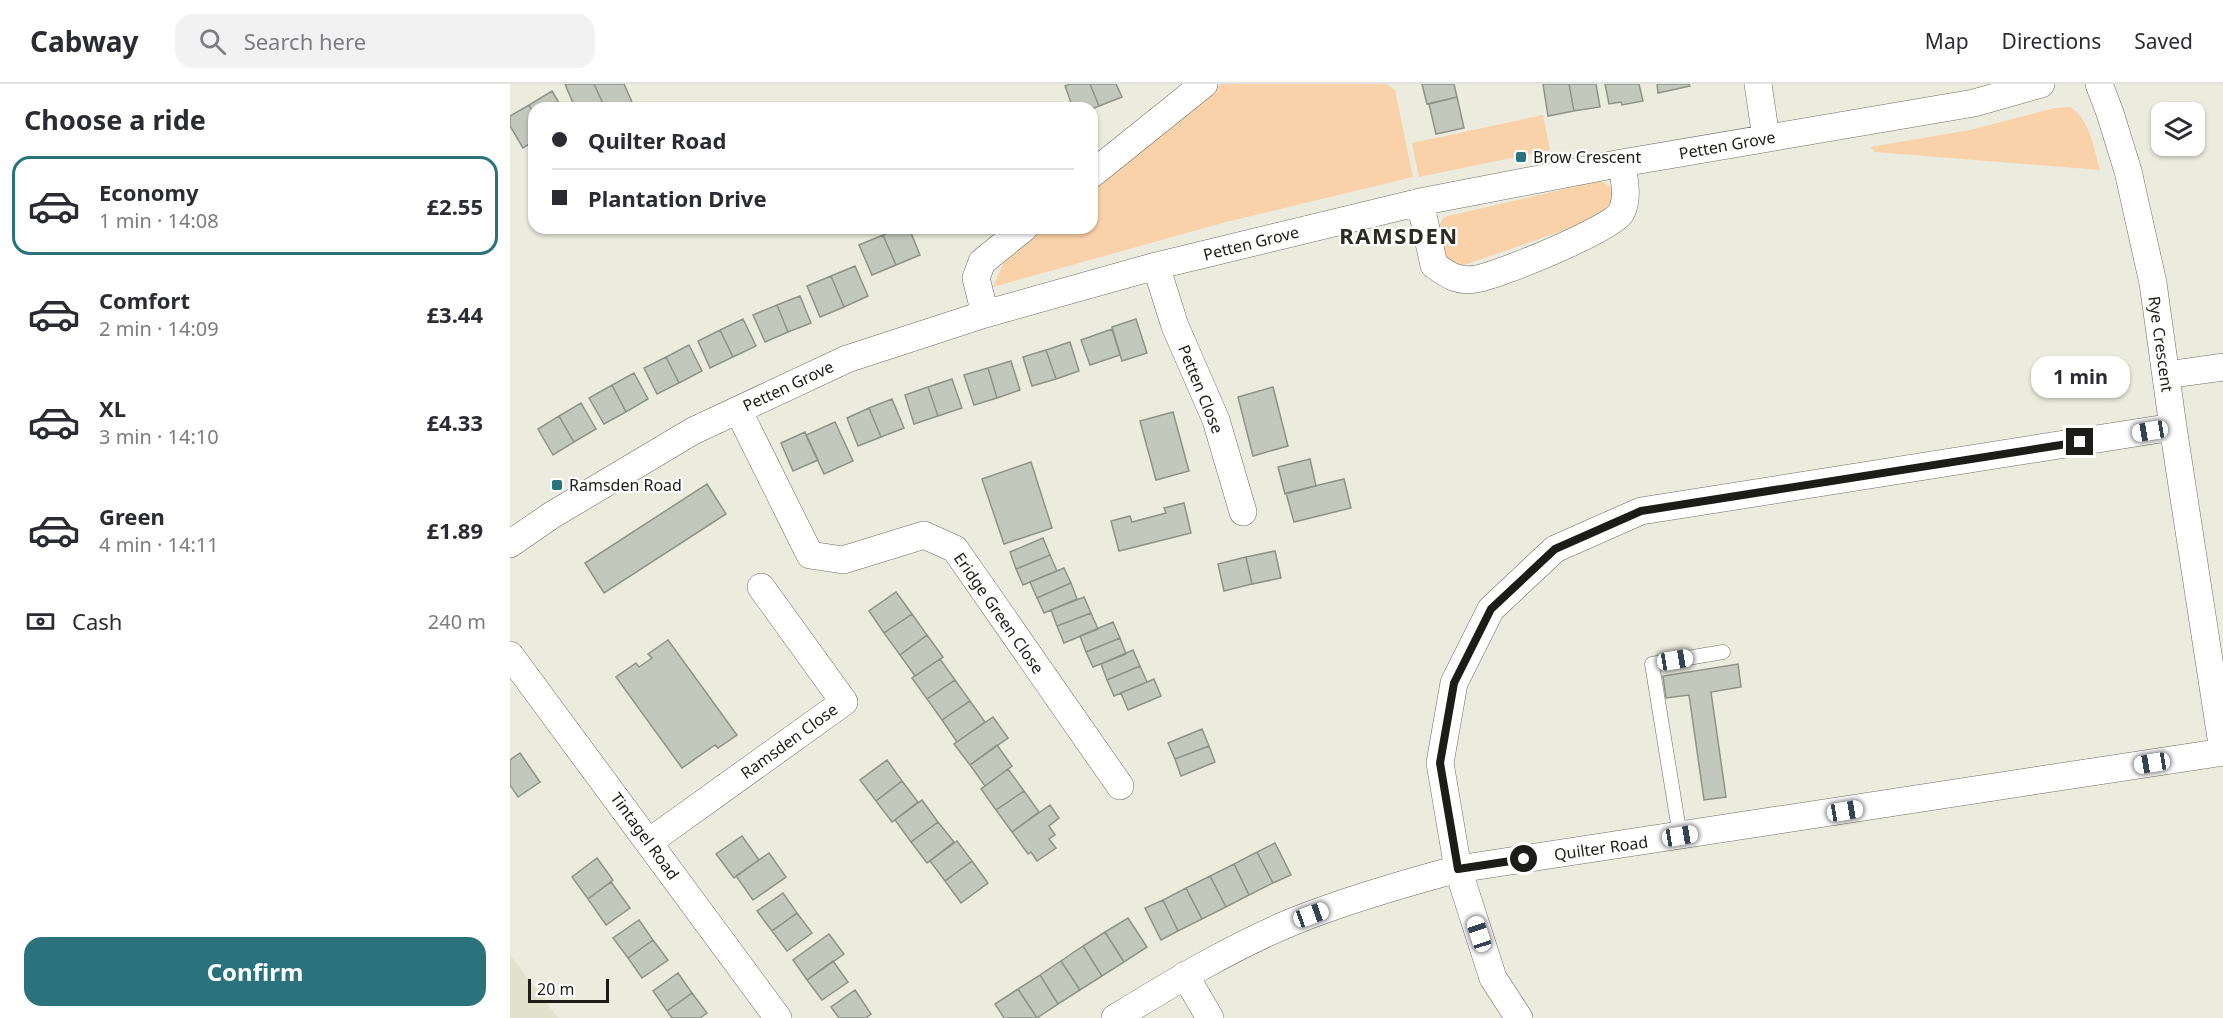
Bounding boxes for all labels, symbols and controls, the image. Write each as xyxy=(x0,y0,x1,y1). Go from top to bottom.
search box xyxy=(175,14,595,68)
text: Cabway xyxy=(30,22,139,60)
icon: search xyxy=(196,25,229,58)
text: Search here xyxy=(244,26,366,56)
text: Map xyxy=(1925,27,1969,55)
text: Directions xyxy=(2002,27,2101,55)
text: Saved xyxy=(2134,27,2193,55)
text: Choose a ride xyxy=(24,101,206,138)
map controls xyxy=(2151,102,2205,156)
button: layers xyxy=(2151,102,2205,156)
text: Quilter Road xyxy=(588,125,726,155)
street label: Petten Grove xyxy=(1677,126,1777,164)
place label: Brow Crescent xyxy=(1533,146,1641,168)
marker: Brow Crescent xyxy=(1514,150,1528,164)
text: Economy xyxy=(99,177,198,207)
icon: car xyxy=(27,179,81,233)
text: Plantation Drive xyxy=(588,183,767,213)
text: £2.55 xyxy=(426,191,483,221)
text: 1 min · 14:08 xyxy=(99,207,219,234)
street label: Petten Grove xyxy=(1201,220,1301,266)
district label: RAMSDEN xyxy=(1339,220,1459,250)
text: Comfort xyxy=(99,285,190,315)
icon: car xyxy=(27,287,81,341)
street label: Rye Crescent xyxy=(2143,295,2179,394)
text: £3.44 xyxy=(426,299,483,329)
text: 2 min · 14:09 xyxy=(99,315,219,342)
street label: Petten Close xyxy=(1173,341,1229,437)
street label: Petten Grove xyxy=(739,355,837,417)
callout: 1 min xyxy=(2030,355,2130,397)
text: 1 min xyxy=(2053,363,2108,390)
text: XL xyxy=(99,393,126,423)
icon: car xyxy=(27,395,81,449)
text: £4.33 xyxy=(426,407,483,437)
car xyxy=(2131,419,2169,443)
text: 3 min · 14:10 xyxy=(99,423,219,450)
route end xyxy=(2066,428,2093,455)
place label: Ramsden Road xyxy=(569,474,682,496)
marker: Ramsden Road xyxy=(550,478,564,492)
text: Green xyxy=(99,501,165,531)
icon: car xyxy=(27,503,81,557)
text: £1.89 xyxy=(426,515,483,545)
text: 4 min · 14:11 xyxy=(99,531,219,558)
street label: Eridge Green Close xyxy=(949,548,1049,678)
icon: cash xyxy=(24,605,57,638)
text: Cash xyxy=(72,606,122,636)
text: 240 m xyxy=(428,608,486,635)
car xyxy=(1656,648,1694,672)
street label: Ramsden Close xyxy=(736,698,842,784)
car xyxy=(2133,751,2171,775)
street label: Tintagel Road xyxy=(606,788,684,884)
car xyxy=(1826,799,1864,823)
car xyxy=(1661,824,1699,848)
street label: Quilter Road xyxy=(1553,831,1649,865)
route start xyxy=(1510,845,1537,872)
car xyxy=(1291,900,1331,930)
car xyxy=(1465,914,1493,954)
button: Confirm xyxy=(24,937,486,1006)
scale bar xyxy=(528,976,609,1004)
text: 20 m xyxy=(537,978,574,1000)

